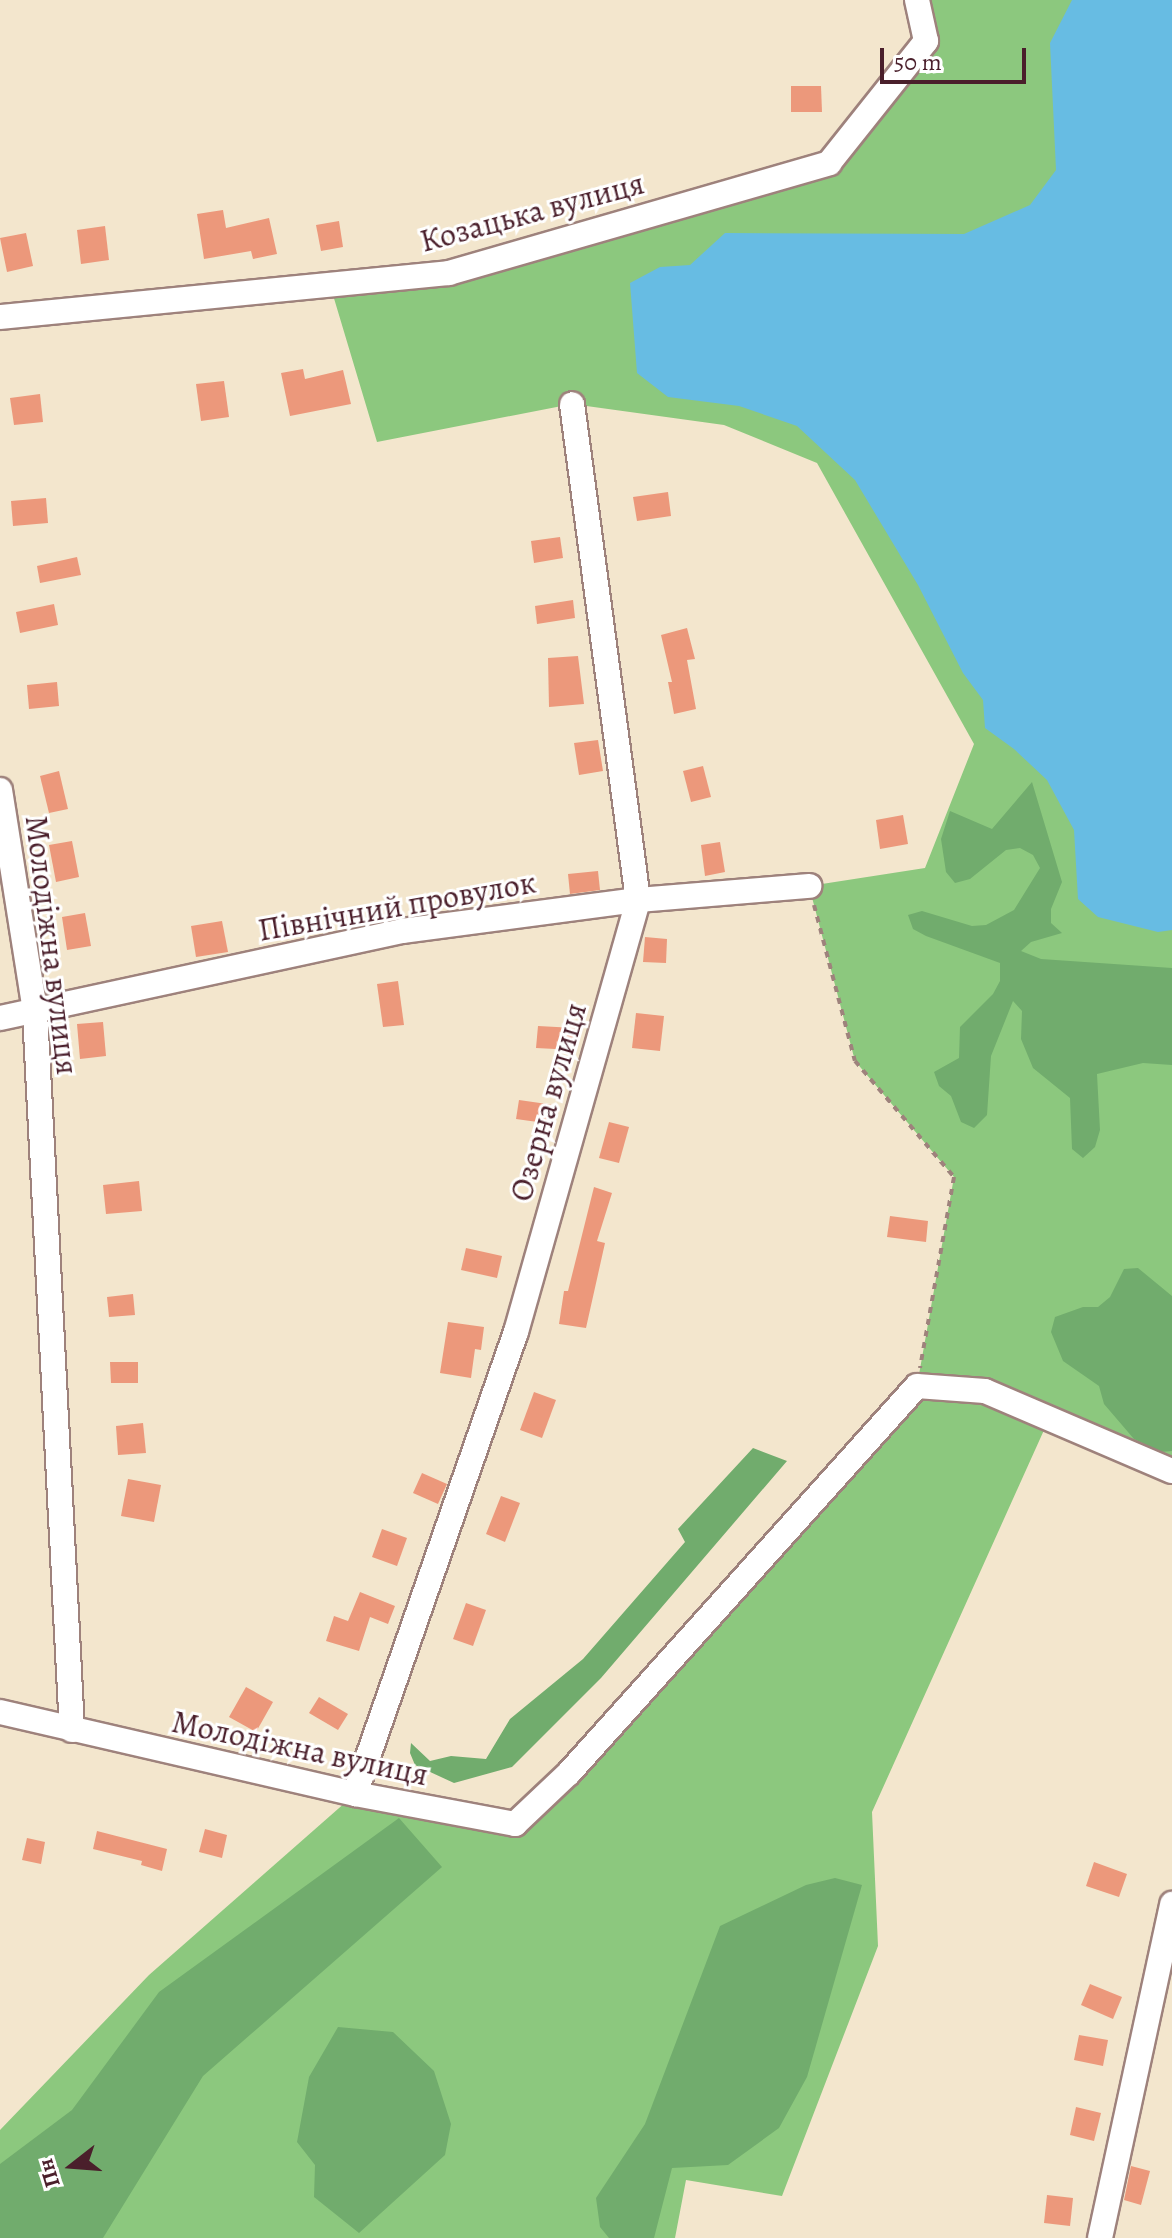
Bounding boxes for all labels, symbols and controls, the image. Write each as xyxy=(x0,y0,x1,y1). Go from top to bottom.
scale bar xyxy=(884,32,1030,82)
text: 50 m xyxy=(894,46,942,78)
street label: Козацька вулиця xyxy=(416,164,648,260)
street label: Молодіжна вулиця xyxy=(17,813,87,1077)
street label: Північний провулок xyxy=(255,863,539,949)
street label: Озерна вулиця xyxy=(501,998,595,1206)
street label: Молодіжна вулиця xyxy=(168,1702,432,1794)
north arrow xyxy=(32,2126,112,2206)
text: Пн xyxy=(31,2155,68,2191)

